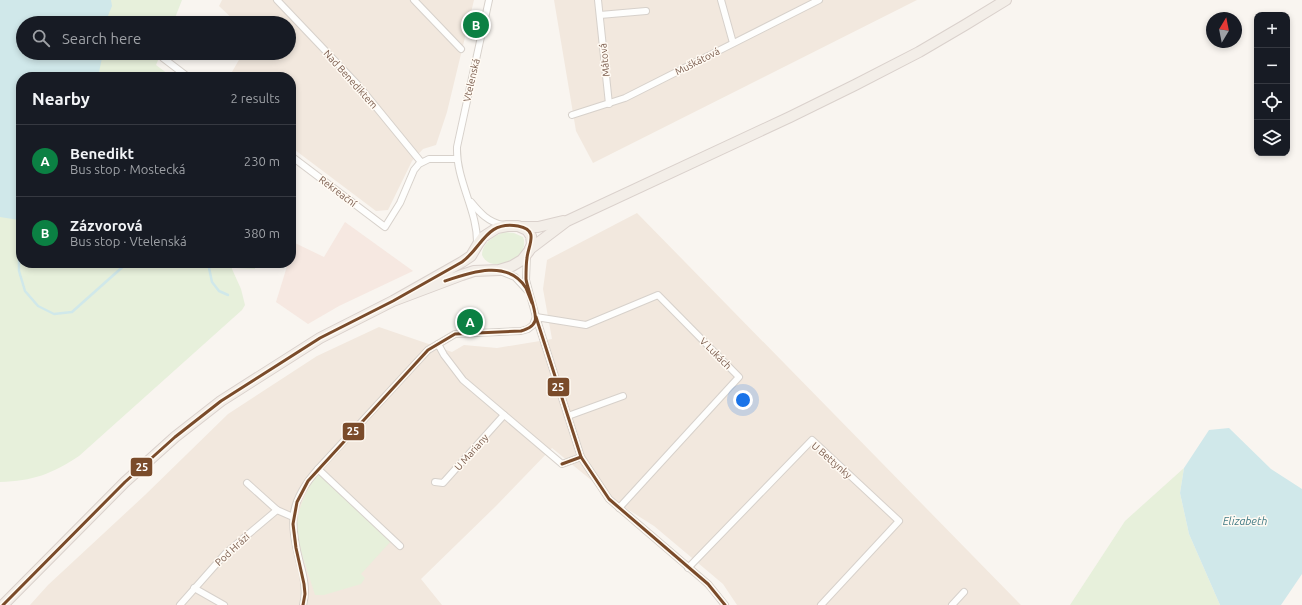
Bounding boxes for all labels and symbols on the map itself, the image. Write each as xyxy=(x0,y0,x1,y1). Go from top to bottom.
pin: B xyxy=(463,10,489,40)
north arrow xyxy=(1206,12,1242,48)
street label: Mátová xyxy=(597,43,612,77)
street label: Muškátová xyxy=(673,45,721,77)
street label: Nad Benediktem xyxy=(321,48,380,111)
street label: Vtelenská xyxy=(461,57,482,103)
street label: Rekreační xyxy=(317,174,359,209)
pin: A xyxy=(457,307,483,337)
street label: V Lukách xyxy=(698,335,734,371)
line badge: 25 xyxy=(547,377,570,397)
text: 25 xyxy=(552,381,564,393)
your location xyxy=(733,390,753,410)
line badge: 25 xyxy=(342,422,365,441)
text: 25 xyxy=(347,425,359,437)
street label: U Mariany xyxy=(452,432,491,473)
street label: U Bettynky xyxy=(809,440,854,481)
line badge: 25 xyxy=(130,457,153,477)
text: 25 xyxy=(136,461,148,473)
water label: Elizabeth xyxy=(1223,515,1267,527)
street label: Pod Hrází xyxy=(213,530,252,568)

